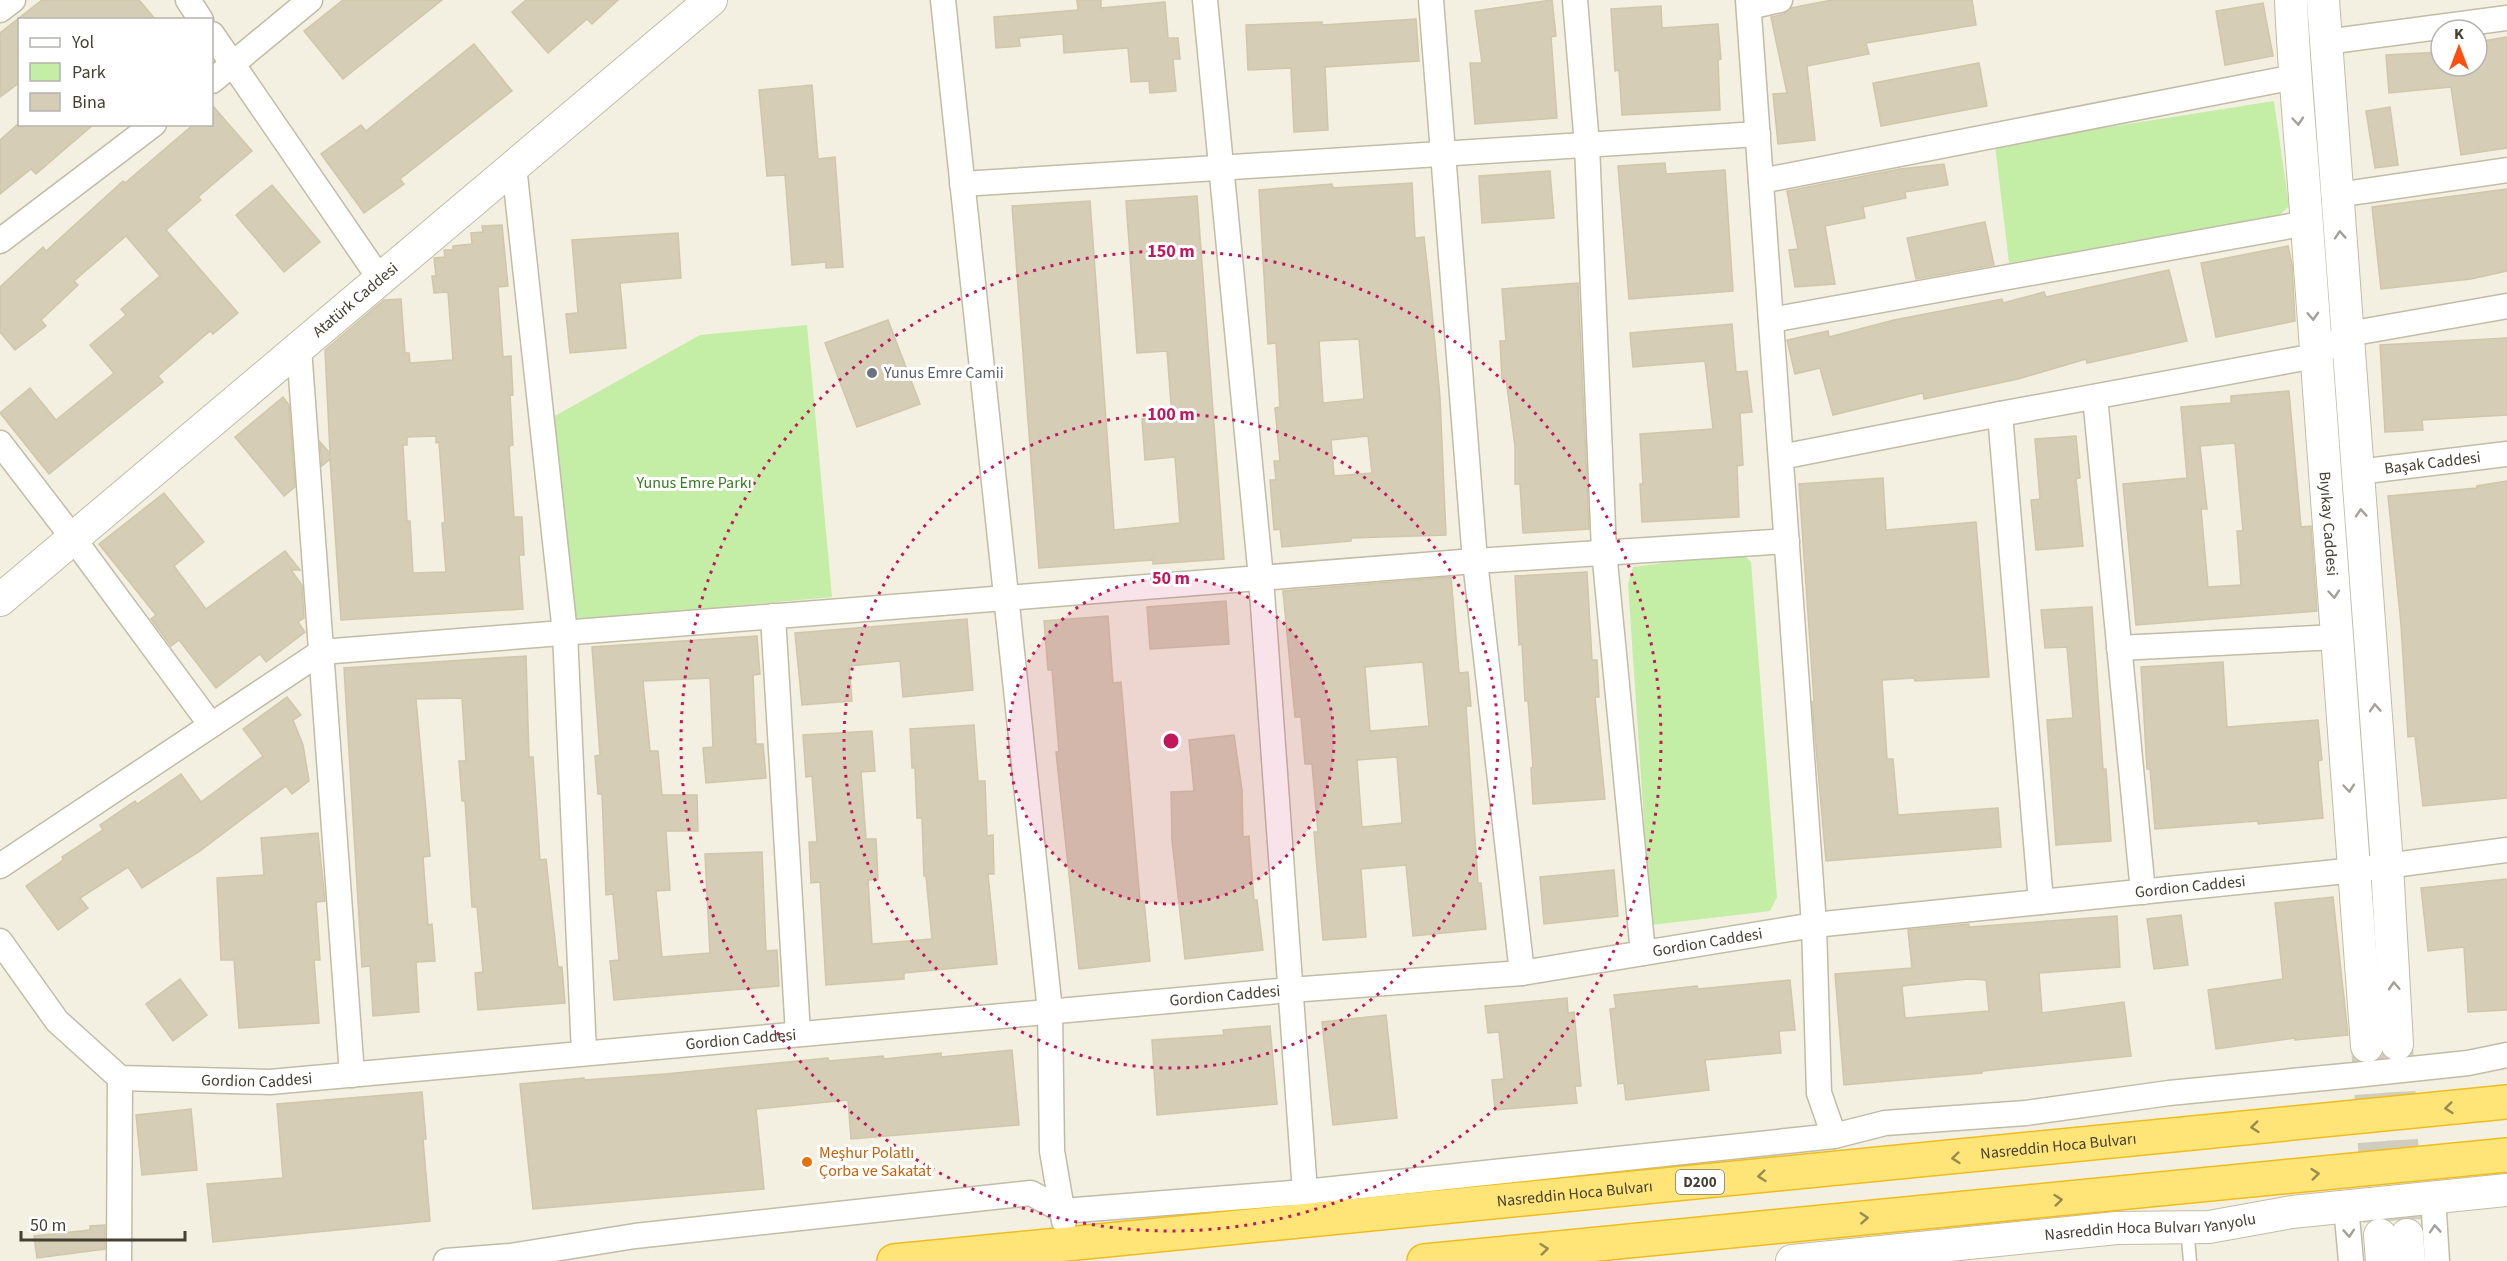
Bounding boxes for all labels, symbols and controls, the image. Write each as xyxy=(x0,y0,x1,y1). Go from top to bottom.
legend xyxy=(18,18,213,126)
north arrow xyxy=(2429,18,2489,78)
text: K xyxy=(2454,23,2464,45)
text: Yol xyxy=(71,30,94,55)
text: Park xyxy=(72,60,106,85)
text: Bina xyxy=(72,90,106,115)
one-way arrow xyxy=(2291,117,2304,126)
one-way arrow xyxy=(2334,230,2347,239)
text: 150 m xyxy=(1147,239,1195,264)
street label: Atatürk Caddesi xyxy=(308,258,403,343)
one-way arrow xyxy=(2306,311,2319,320)
place label: Yunus Emre Camii xyxy=(883,362,1004,384)
marker: Yunus Emre Camii xyxy=(865,366,879,380)
text: 100 m xyxy=(1147,402,1195,427)
street label: Başak Caddesi xyxy=(2383,446,2482,480)
street label: Bıyıkay Caddesi xyxy=(2313,471,2343,577)
park label: Yunus Emre Parkı xyxy=(635,472,752,494)
one-way arrow xyxy=(2355,509,2368,518)
text: 50 m xyxy=(1152,566,1190,591)
one-way arrow xyxy=(2327,589,2340,598)
one-way arrow xyxy=(2369,703,2382,712)
centre of rings xyxy=(1161,731,1181,751)
one-way arrow xyxy=(2342,784,2355,793)
street label: Gordion Caddesi xyxy=(2134,870,2246,903)
street label: Gordion Caddesi xyxy=(1651,923,1764,962)
street label: Gordion Caddesi xyxy=(1169,980,1281,1012)
one-way arrow xyxy=(2387,981,2400,990)
street label: Gordion Caddesi xyxy=(685,1024,797,1055)
street label: Gordion Caddesi xyxy=(201,1067,313,1093)
one-way arrow xyxy=(2444,1101,2453,1114)
one-way arrow xyxy=(2250,1120,2259,1133)
street label: Nasreddin Hoca Bulvarı xyxy=(1979,1128,2137,1165)
place label: Meşhur Polatlı Çorba ve Sakatat xyxy=(819,1142,932,1182)
one-way arrow xyxy=(1952,1151,1961,1163)
marker: Meşhur Polatlı Çorba ve Sakatat xyxy=(800,1155,814,1169)
one-way arrow xyxy=(2310,1168,2319,1181)
one-way arrow xyxy=(1758,1169,1767,1182)
road number: D200 xyxy=(1676,1170,1724,1194)
street label: Nasreddin Hoca Bulvarı xyxy=(1496,1175,1654,1213)
one-way arrow xyxy=(2054,1194,2063,1207)
scale bar xyxy=(21,1204,184,1242)
street label: Nasreddin Hoca Bulvarı Yanyolu xyxy=(2043,1208,2258,1246)
one-way arrow xyxy=(1859,1212,1868,1225)
text: 50 m xyxy=(30,1213,66,1238)
one-way arrow xyxy=(2428,1225,2441,1234)
one-way arrow xyxy=(2342,1229,2355,1238)
one-way arrow xyxy=(1540,1243,1549,1256)

